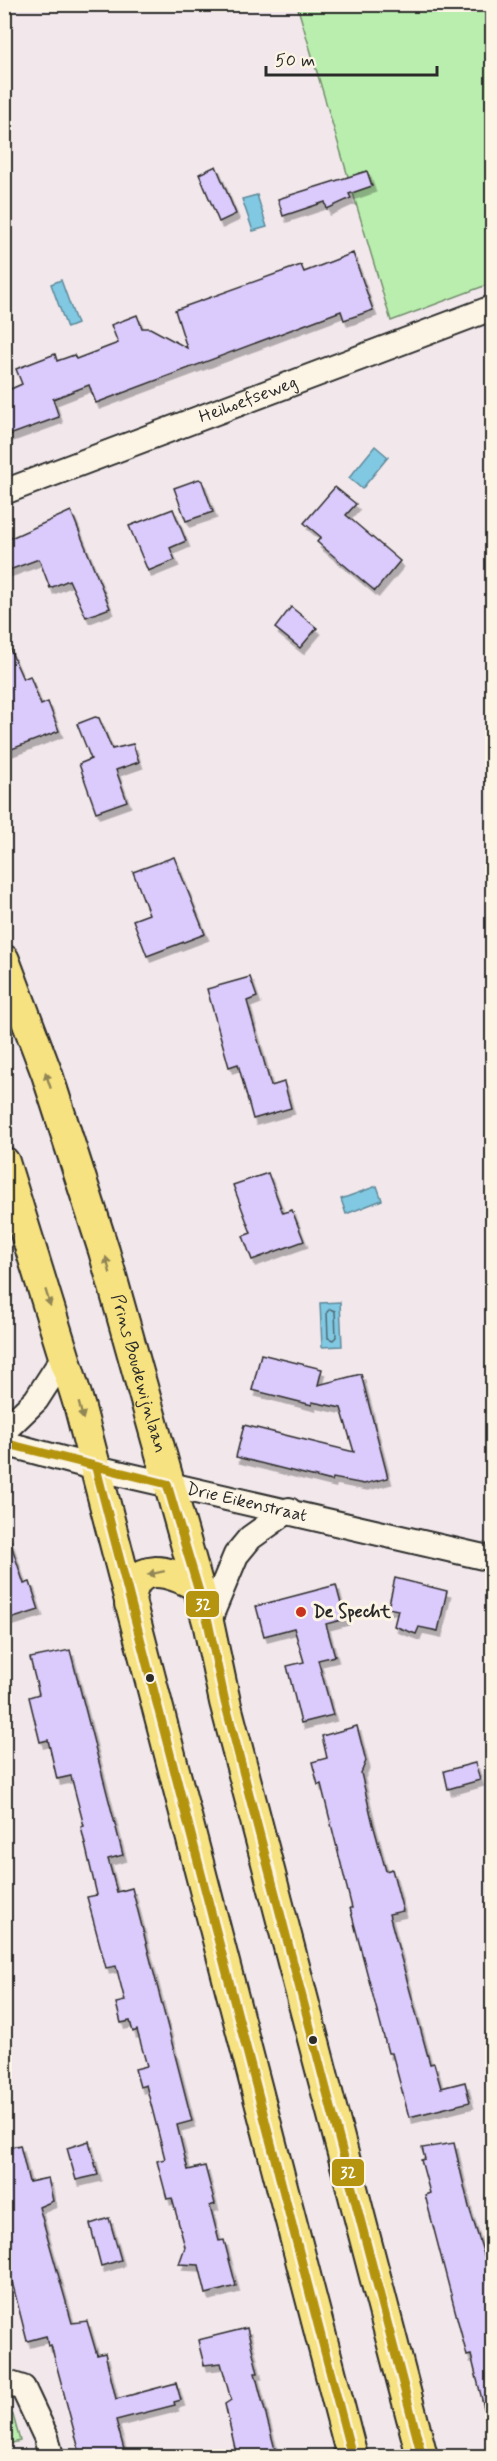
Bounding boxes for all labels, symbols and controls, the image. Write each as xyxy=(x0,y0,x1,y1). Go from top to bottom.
scale bar xyxy=(266,39,437,77)
text: 50 m xyxy=(275,49,315,73)
street label: Heihoefseweg xyxy=(196,370,301,429)
one-way arrow xyxy=(43,1071,53,1089)
one-way arrow xyxy=(102,1256,112,1274)
one-way arrow xyxy=(44,1289,53,1307)
street label: Prins Boudewijnlaan xyxy=(105,1291,172,1456)
one-way arrow xyxy=(77,1402,86,1420)
street label: Drie Eikenstraat xyxy=(184,1477,310,1528)
one-way arrow xyxy=(146,1569,165,1578)
line badge: 32 xyxy=(185,1590,220,1618)
text: 32 xyxy=(195,1595,211,1616)
place label: De Specht xyxy=(313,1600,391,1624)
marker: De Specht xyxy=(294,1605,308,1619)
unlabelled marker xyxy=(144,1672,156,1684)
unlabelled marker xyxy=(307,2034,319,2046)
line badge: 32 xyxy=(331,2158,365,2187)
text: 32 xyxy=(340,2163,356,2184)

